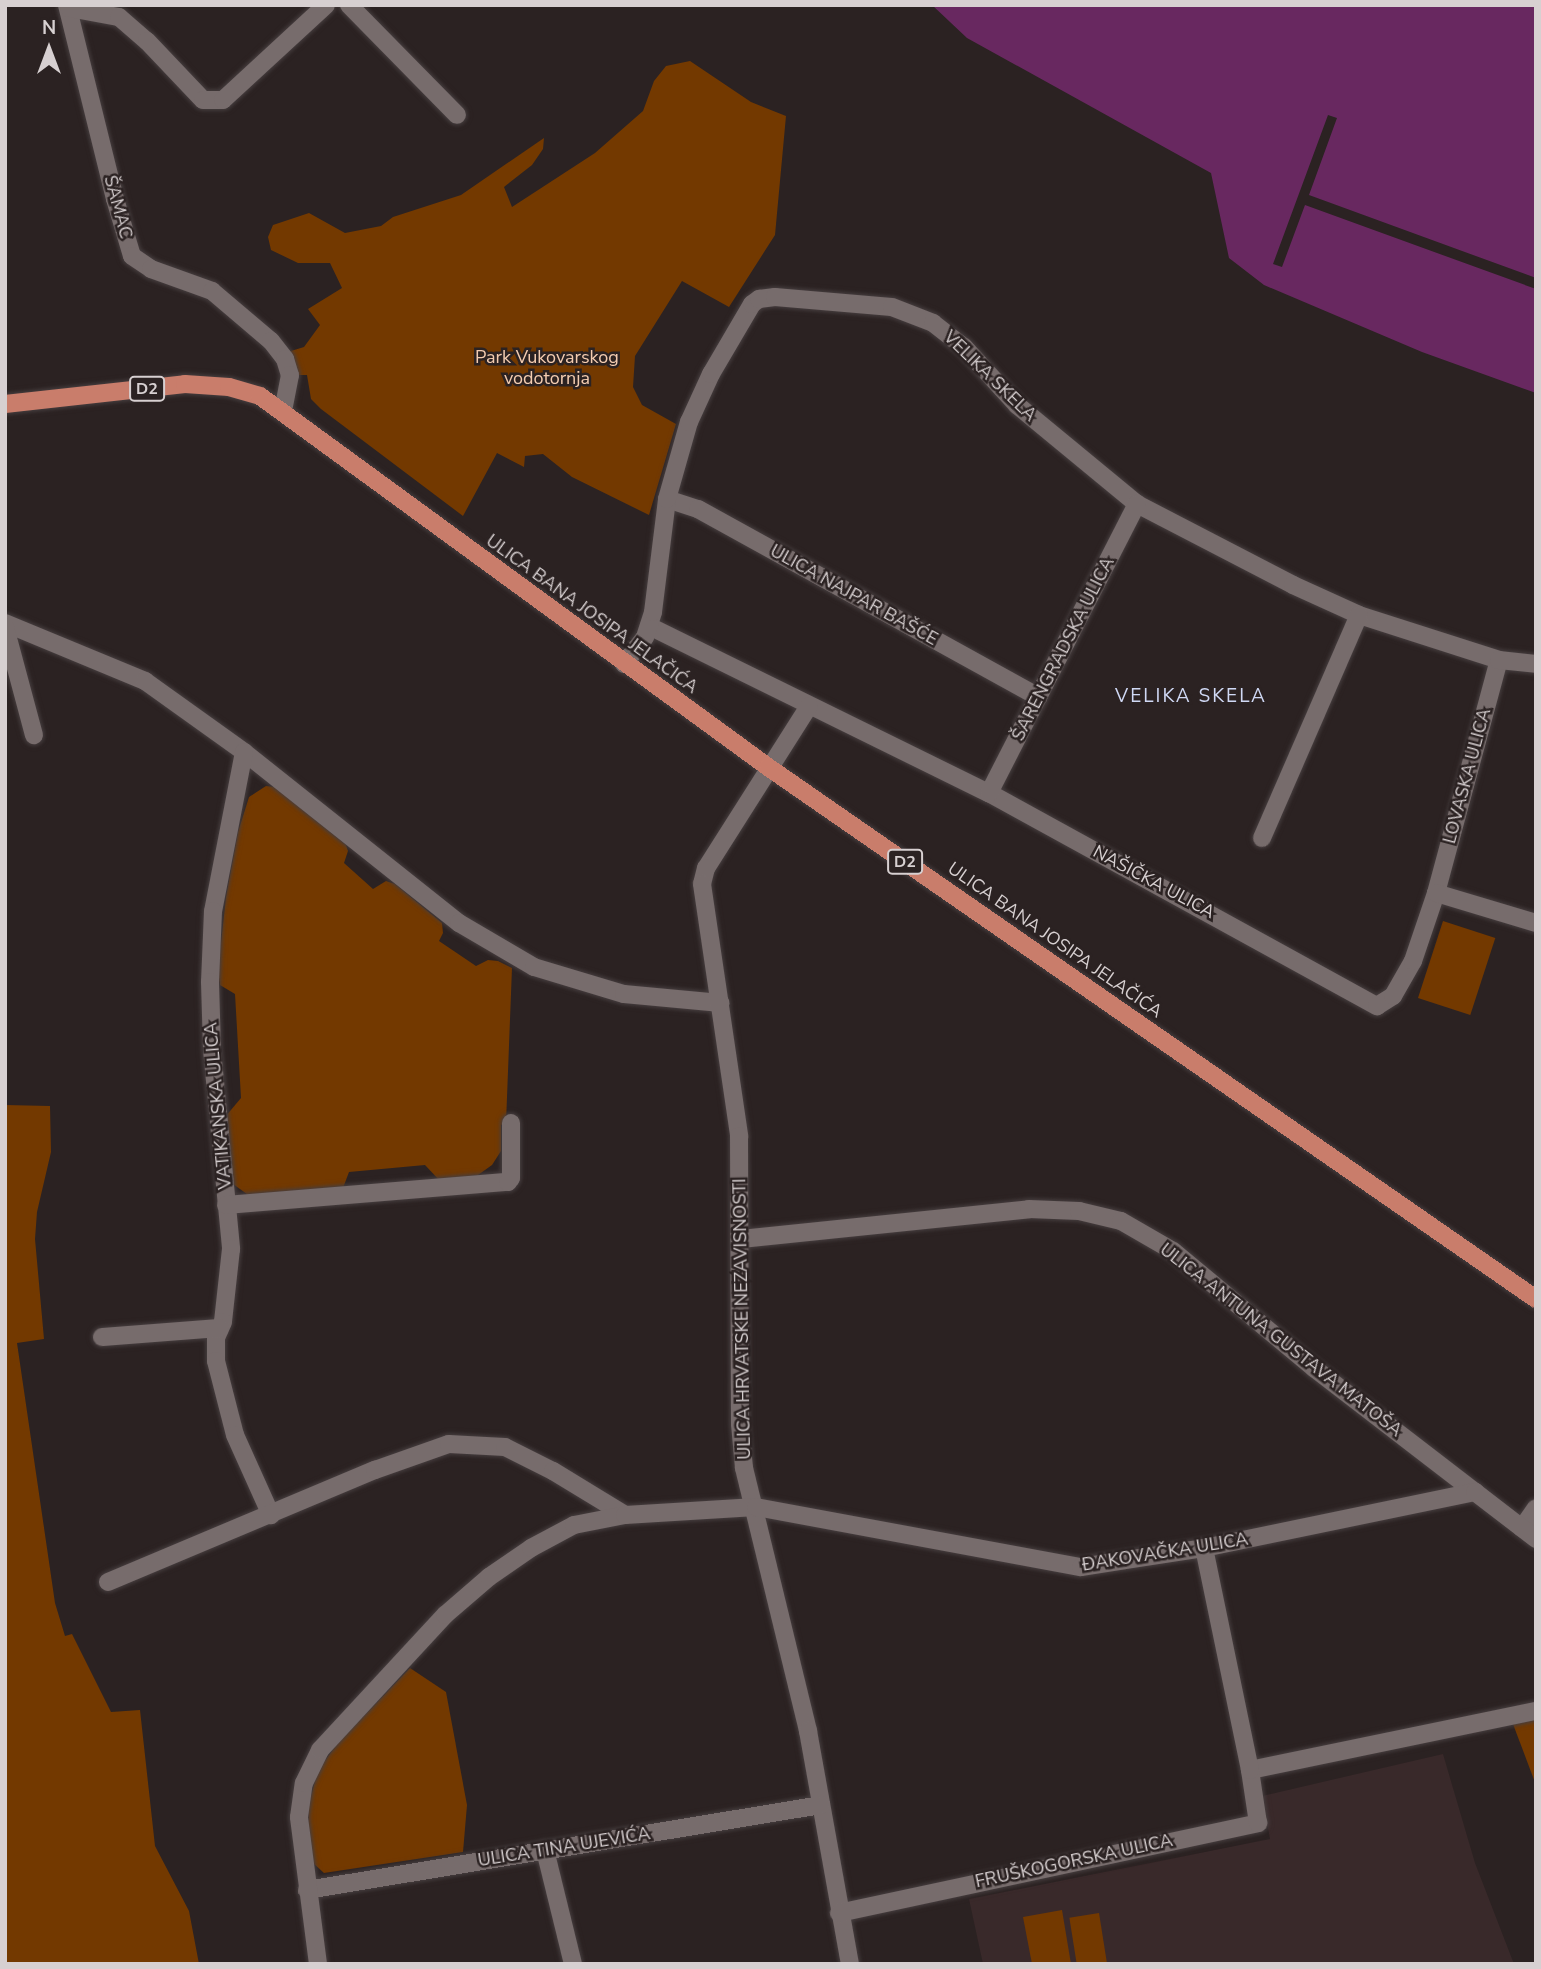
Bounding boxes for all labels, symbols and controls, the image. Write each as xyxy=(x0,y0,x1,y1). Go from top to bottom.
north arrow xyxy=(14,14,84,84)
text: N xyxy=(42,15,56,41)
street label: ŠAMAC xyxy=(99,173,137,241)
street label: VELIKA SKELA xyxy=(939,326,1041,426)
park label: Park Vukovarskog vodotornja xyxy=(475,347,619,390)
road number: D2 xyxy=(128,376,166,402)
street label: ULICA BANA JOSIPA JELAČIĆA xyxy=(482,530,702,698)
street label: ULICA NAJPAR BAŠĆE xyxy=(766,540,942,650)
street label: ŠARENGRADSKA ULICA xyxy=(1007,553,1119,745)
district label: VELIKA SKELA xyxy=(1117,686,1265,708)
street label: LOVASKA ULICA xyxy=(1439,706,1495,846)
street label: NAŠIČKA ULICA xyxy=(1089,841,1219,923)
road number: D2 xyxy=(886,849,924,874)
street label: ULICA BANA JOSIPA JELAČIĆA xyxy=(944,858,1166,1022)
street label: VATIKANSKA ULICA xyxy=(200,1021,236,1191)
street label: ULICA HRVATSKE NEZAVISNOSTI xyxy=(729,1178,755,1460)
street label: ULICA ANTUNA GUSTAVA MATOŠA xyxy=(1156,1239,1406,1441)
street label: ĐAKOVAČKA ULICA xyxy=(1080,1528,1250,1576)
street label: ULICA TINA UJEVIĆA xyxy=(476,1823,652,1871)
street label: FRUŠKOGORSKA ULICA xyxy=(973,1829,1175,1893)

